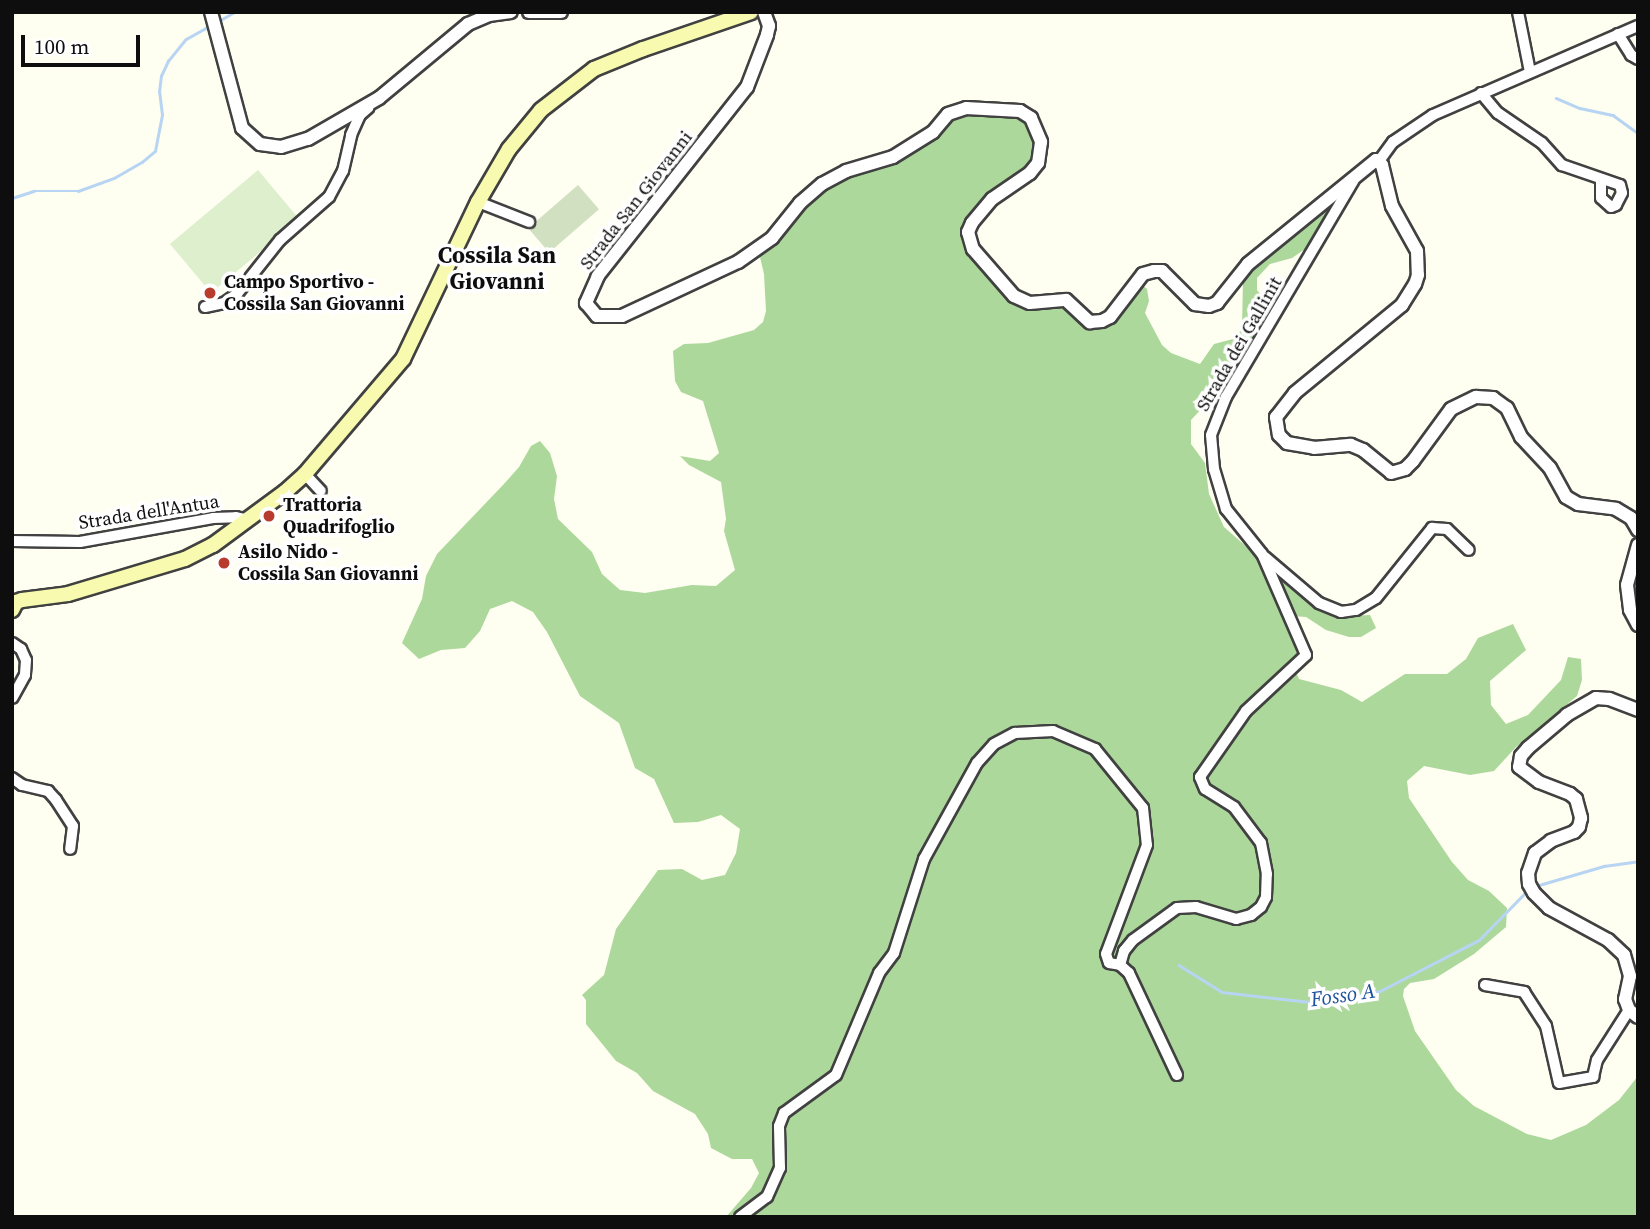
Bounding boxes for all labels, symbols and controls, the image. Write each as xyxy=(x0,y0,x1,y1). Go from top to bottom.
scale bar xyxy=(24,21,144,65)
text: 100 m xyxy=(34,32,89,61)
street label: Strada San Giovanni xyxy=(575,126,697,274)
district label: Cossila San Giovanni xyxy=(438,241,556,295)
place label: Campo Sportivo - Cossila San Giovanni xyxy=(224,271,404,315)
street label: Strada dei Gallinit xyxy=(1191,273,1287,415)
marker: Campo Sportivo - Cossila San Giovanni xyxy=(202,285,218,301)
street label: Strada dell'Antua xyxy=(77,490,221,534)
place label: Trattoria Quadrifoglio xyxy=(283,494,395,538)
marker: Trattoria Quadrifoglio xyxy=(261,508,277,524)
place label: Asilo Nido - Cossila San Giovanni xyxy=(238,541,418,585)
marker: Asilo Nido - Cossila San Giovanni xyxy=(216,555,232,571)
water label: Fosso A xyxy=(1309,978,1377,1012)

